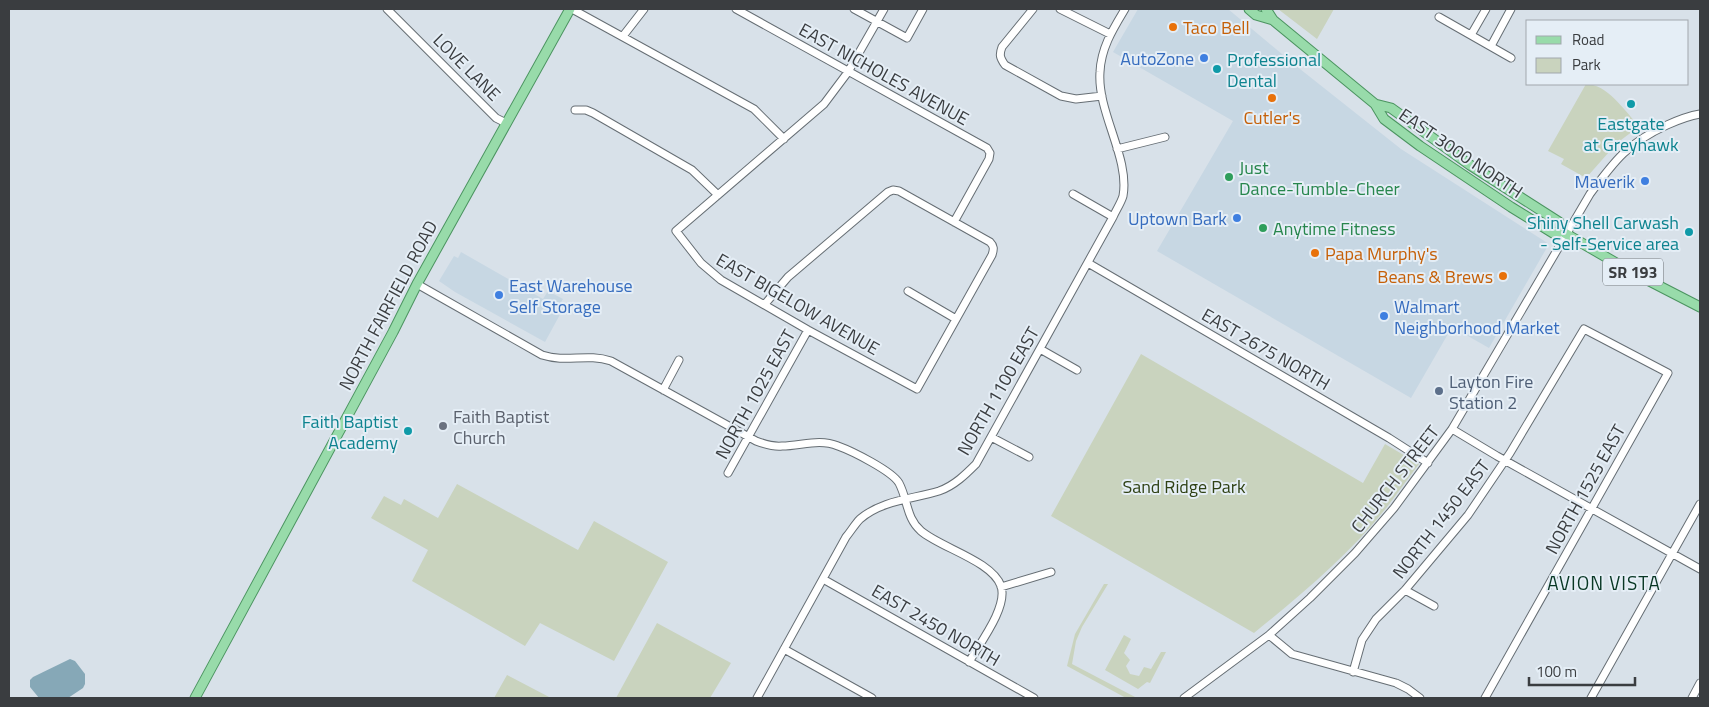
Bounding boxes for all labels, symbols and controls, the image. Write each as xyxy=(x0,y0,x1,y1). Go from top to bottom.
place label: Taco Bell xyxy=(1183,14,1250,41)
street label: EAST NICHOLES AVENUE xyxy=(794,16,974,132)
legend xyxy=(1526,20,1689,85)
marker: Taco Bell xyxy=(1167,21,1179,33)
street label: LOVE LANE xyxy=(427,27,507,107)
text: Road xyxy=(1572,28,1604,51)
place label: AutoZone xyxy=(1120,45,1194,72)
place label: Professional Dental xyxy=(1227,46,1321,94)
marker: AutoZone xyxy=(1198,52,1210,64)
text: Park xyxy=(1572,53,1601,76)
marker: Professional Dental xyxy=(1211,63,1223,75)
marker: Cutler's xyxy=(1266,92,1278,104)
marker: Eastgate at Greyhawk xyxy=(1625,98,1637,110)
street label: EAST 3000 NORTH xyxy=(1394,101,1528,205)
place label: Cutler's xyxy=(1244,104,1300,131)
place label: Eastgate at Greyhawk xyxy=(1583,110,1679,158)
place label: Just Dance-Tumble-Cheer xyxy=(1239,154,1400,202)
place label: Maverik xyxy=(1575,168,1635,195)
marker: Just Dance-Tumble-Cheer xyxy=(1223,171,1235,183)
marker: Maverik xyxy=(1639,175,1651,187)
place label: Uptown Bark xyxy=(1128,205,1227,232)
place label: Shiny Shell Carwash - Self-Service area xyxy=(1527,209,1679,257)
marker: Uptown Bark xyxy=(1231,212,1243,224)
street label: NORTH FAIRFIELD ROAD xyxy=(332,215,444,395)
place label: Anytime Fitness xyxy=(1273,215,1396,242)
marker: Anytime Fitness xyxy=(1257,222,1269,234)
marker: Shiny Shell Carwash - Self-Service area xyxy=(1683,226,1695,238)
place label: Papa Murphy's xyxy=(1325,240,1438,267)
street label: EAST BIGELOW AVENUE xyxy=(711,246,885,362)
marker: Papa Murphy's xyxy=(1309,247,1321,259)
road number: SR 193 xyxy=(1603,258,1663,286)
place label: Beans & Brews xyxy=(1377,263,1493,290)
marker: Beans & Brews xyxy=(1497,270,1509,282)
place label: East Warehouse Self Storage xyxy=(509,272,633,320)
marker: East Warehouse Self Storage xyxy=(493,289,505,301)
place label: Walmart Neighborhood Market xyxy=(1394,293,1560,341)
street label: EAST 2675 NORTH xyxy=(1197,301,1335,397)
marker: Walmart Neighborhood Market xyxy=(1378,310,1390,322)
street label: NORTH 1100 EAST xyxy=(950,321,1046,460)
street label: NORTH 1025 EAST xyxy=(708,324,802,464)
place label: Layton Fire Station 2 xyxy=(1449,368,1533,416)
marker: Layton Fire Station 2 xyxy=(1433,385,1445,397)
place label: Faith Baptist Church xyxy=(453,403,550,451)
place label: Faith Baptist Academy xyxy=(302,408,399,456)
street label: CHURCH STREET xyxy=(1344,419,1446,539)
street label: NORTH 1525 EAST xyxy=(1538,419,1632,559)
marker: Faith Baptist Church xyxy=(437,420,449,432)
marker: Faith Baptist Academy xyxy=(402,425,414,437)
street label: NORTH 1450 EAST xyxy=(1386,453,1496,584)
park label: Sand Ridge Park xyxy=(1122,473,1246,500)
district label: AVION VISTA xyxy=(1547,568,1661,597)
street label: EAST 2450 NORTH xyxy=(867,577,1005,673)
scale bar xyxy=(1529,654,1635,686)
text: 100 m xyxy=(1536,660,1577,683)

